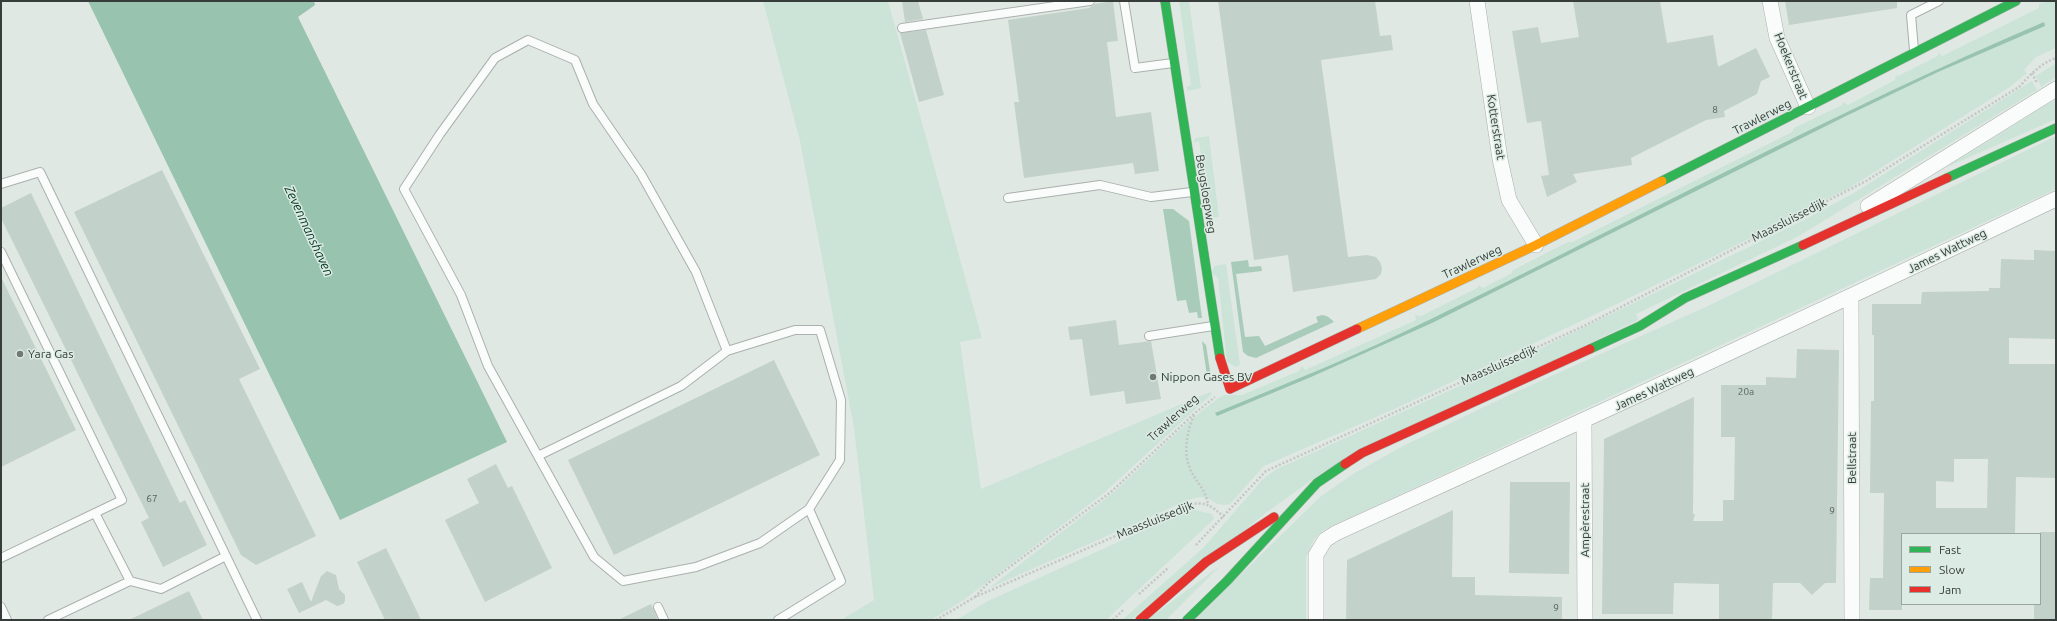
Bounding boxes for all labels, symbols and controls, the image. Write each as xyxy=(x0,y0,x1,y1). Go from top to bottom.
street label: Hoekerstraat xyxy=(1771,31,1811,101)
street label: Kotterstraat xyxy=(1484,93,1508,161)
street label: Trawlerweg xyxy=(1730,96,1794,138)
house number: 8 xyxy=(1712,104,1718,116)
street label: Beugsloepweg xyxy=(1193,153,1219,235)
water label: Zevenmanshaven xyxy=(281,183,337,279)
street label: Maassluissedijk xyxy=(1749,195,1829,245)
street label: James Wattweg xyxy=(1905,226,1989,276)
street label: Trawlerweg xyxy=(1440,242,1504,282)
street label: Maassluissedijk xyxy=(1459,342,1539,388)
place label: Yara Gas xyxy=(28,347,73,361)
marker: Yara Gas xyxy=(15,349,25,359)
street label: James Wattweg xyxy=(1612,364,1696,414)
place label: Nippon Gases BV xyxy=(1161,370,1252,384)
marker: Nippon Gases BV xyxy=(1148,372,1158,382)
house number: 20a xyxy=(1738,386,1754,398)
street label: Trawlerweg xyxy=(1145,391,1201,445)
street label: Bellstraat xyxy=(1845,432,1859,484)
street label: Ampèrestraat xyxy=(1578,483,1592,557)
house number: 67 xyxy=(146,493,158,505)
street label: Maassluissedijk xyxy=(1114,498,1196,542)
house number: 9 xyxy=(1829,505,1835,517)
legend xyxy=(1901,533,2041,605)
text: Fast xyxy=(1939,543,1961,556)
text: Slow xyxy=(1939,563,1965,576)
text: Jam xyxy=(1939,583,1961,596)
house number: 9 xyxy=(1553,602,1559,614)

